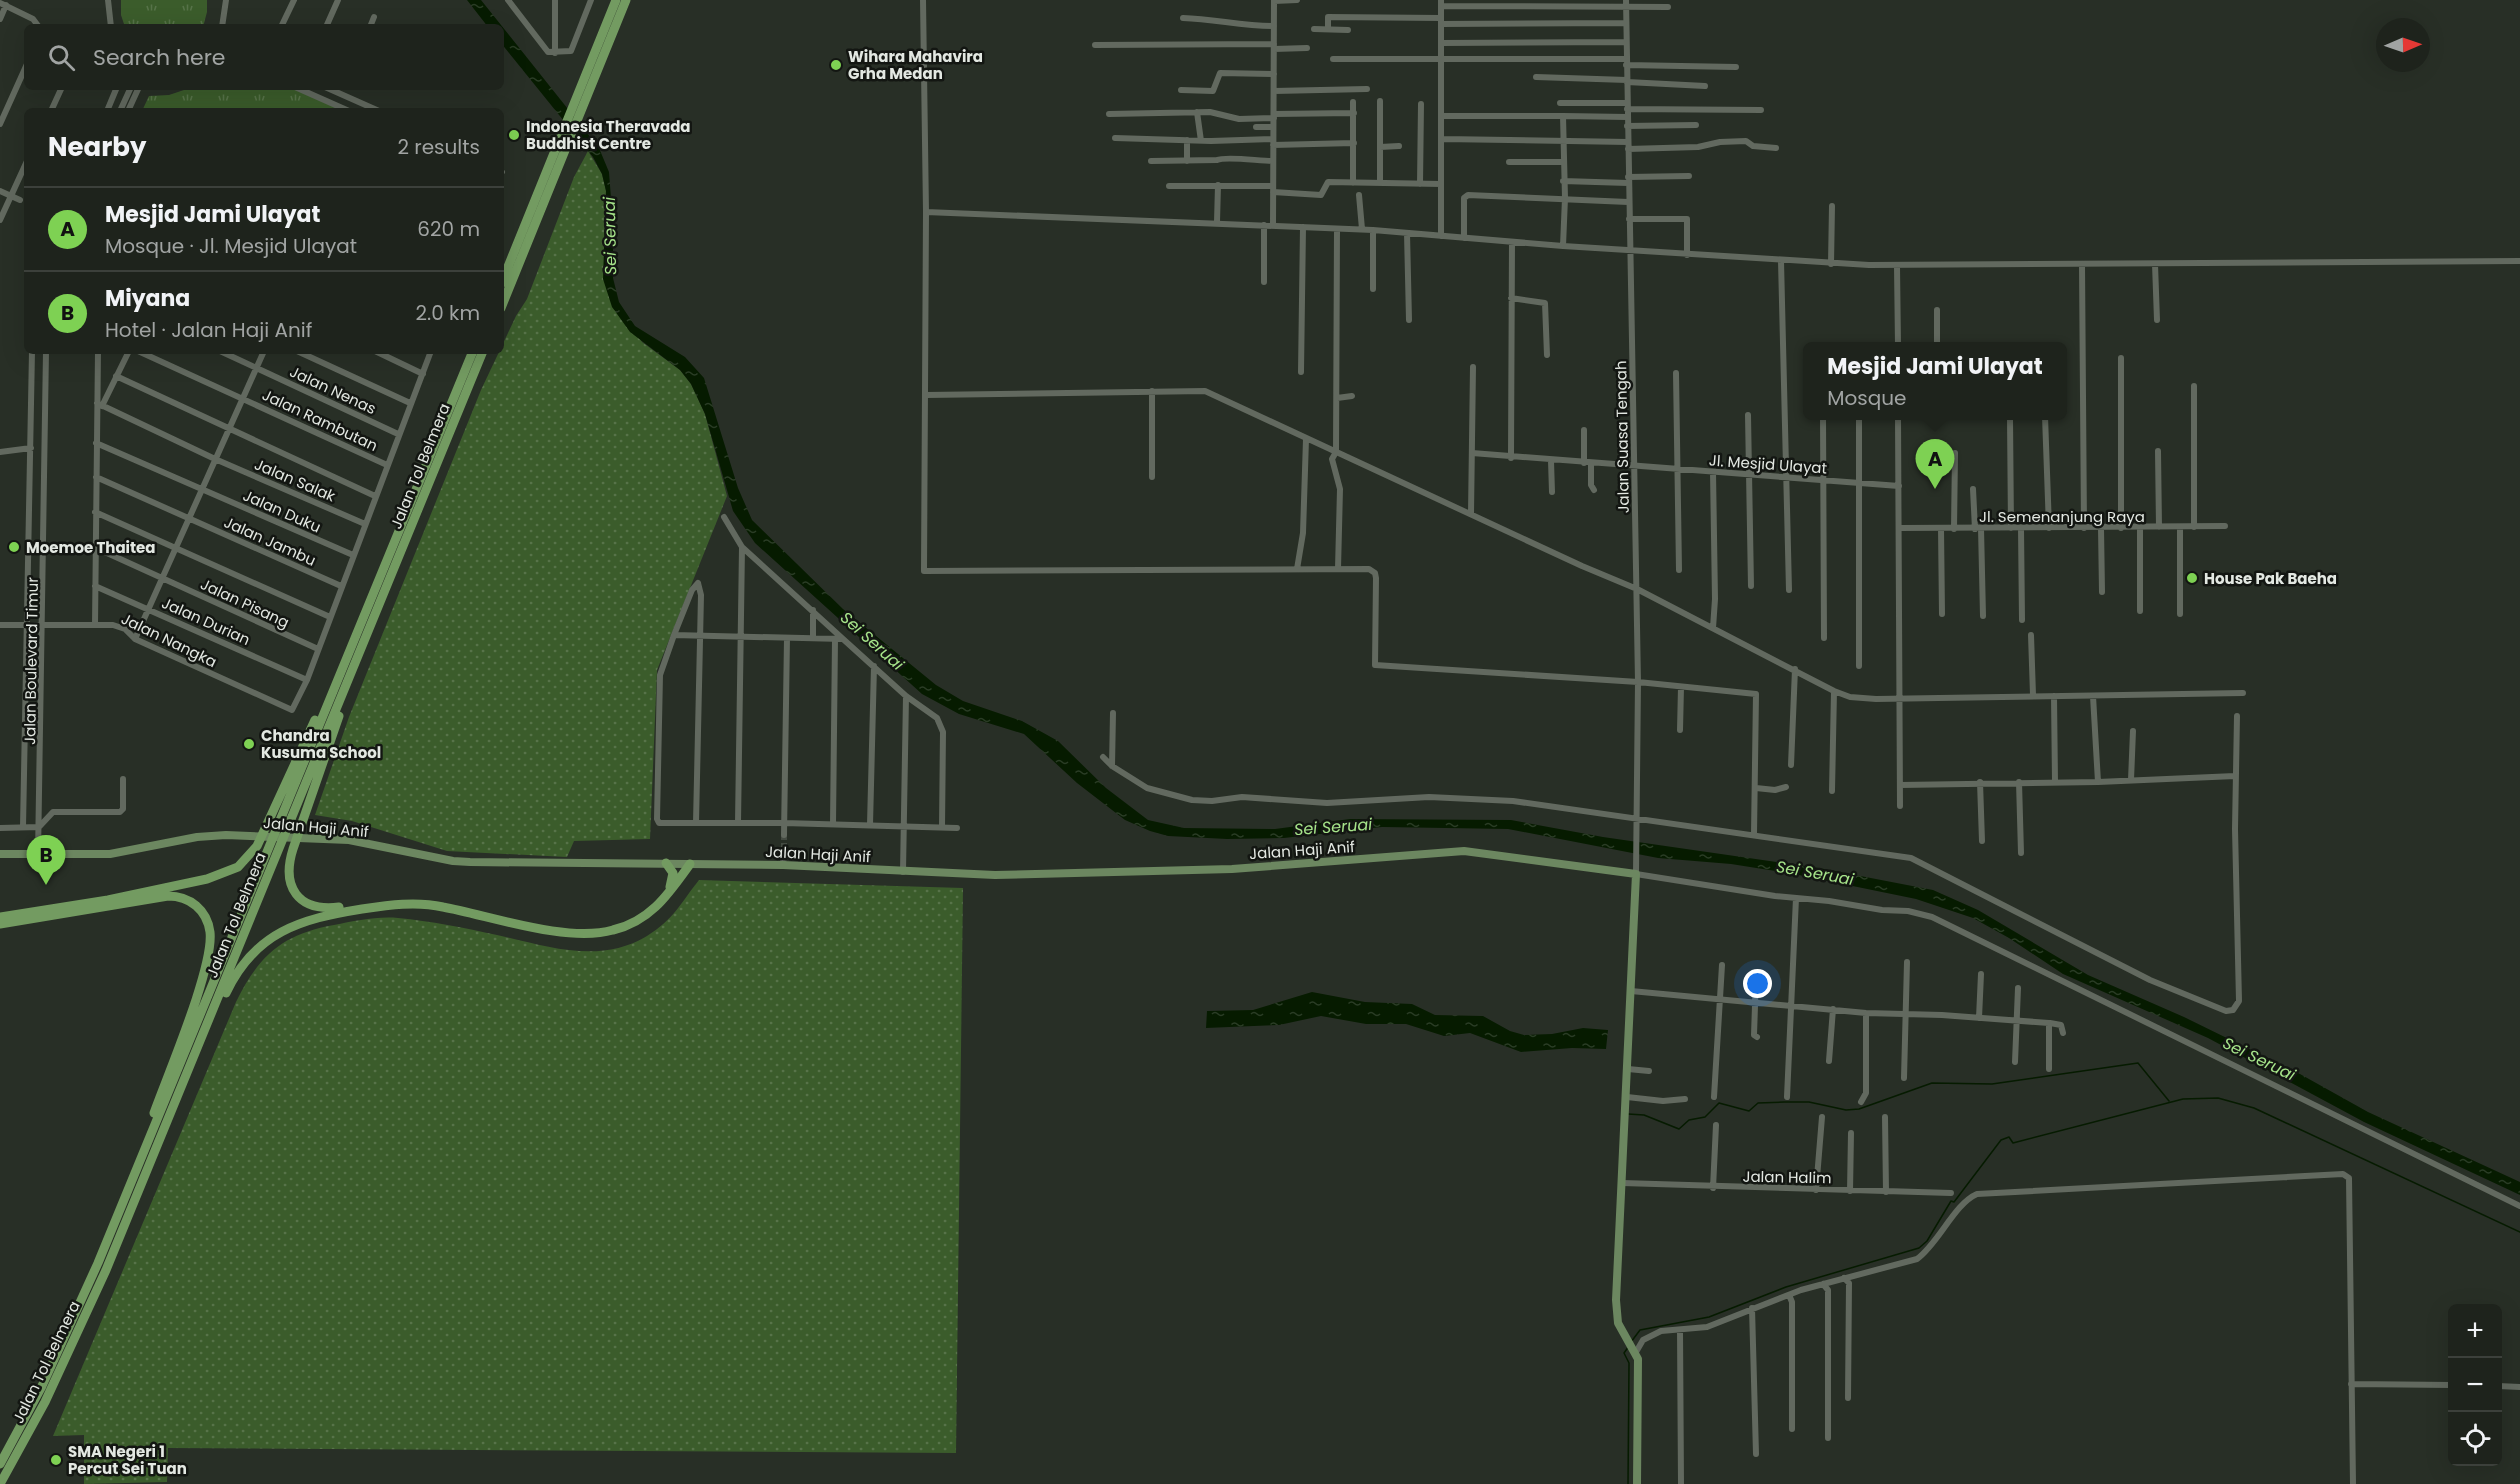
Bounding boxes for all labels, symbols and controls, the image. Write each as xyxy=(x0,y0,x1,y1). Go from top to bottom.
north arrow xyxy=(2376,18,2430,72)
search box xyxy=(24,24,504,90)
icon: search xyxy=(45,41,78,74)
text: Search here xyxy=(93,42,226,73)
place label: Wihara Mahavira Grha Medan xyxy=(848,46,983,84)
marker: Wihara Mahavira Grha Medan xyxy=(829,58,843,72)
place label: Indonesia Theravada Buddhist Centre xyxy=(526,116,691,154)
marker: Indonesia Theravada Buddhist Centre xyxy=(507,128,521,142)
text: Nearby xyxy=(48,129,146,165)
text: 2 results xyxy=(397,133,480,161)
water label: Sei Seruai xyxy=(598,196,622,275)
text: Mesjid Jami Ulayat xyxy=(105,199,320,230)
text: A xyxy=(60,215,75,243)
text: 620 m xyxy=(417,215,480,243)
text: Mosque · Jl. Mesjid Ulayat xyxy=(105,232,357,260)
text: Miyana xyxy=(105,283,190,314)
text: B xyxy=(61,299,74,327)
text: 2.0 km xyxy=(416,299,480,327)
text: Hotel · Jalan Haji Anif xyxy=(105,316,312,344)
popup xyxy=(1803,342,2067,420)
text: Mesjid Jami Ulayat xyxy=(1827,351,2043,382)
street label: Jalan Suasa Tengah xyxy=(1610,360,1634,514)
street label: Jalan Nenas xyxy=(286,361,380,419)
street label: Jalan Rambutan xyxy=(259,384,381,456)
text: Mosque xyxy=(1827,384,1906,412)
street label: Jalan Tol Belmera xyxy=(385,400,455,532)
pin: A xyxy=(1916,440,1954,489)
street label: Jl. Mesjid Ulayat xyxy=(1708,449,1828,479)
street label: Jalan Salak xyxy=(251,454,339,507)
street label: Jalan Duku xyxy=(240,485,324,537)
street label: Jl. Semenanjung Raya xyxy=(1979,506,2145,527)
street label: Jalan Jambu xyxy=(221,511,319,571)
place label: Moemoe Thaitea xyxy=(26,537,156,558)
marker: Moemoe Thaitea xyxy=(7,540,21,554)
place label: House Pak Baeha xyxy=(2204,568,2337,589)
marker: House Pak Baeha xyxy=(2185,571,2199,585)
street label: Jalan Pisang xyxy=(197,573,293,633)
street label: Jalan Boulevard Timur xyxy=(19,577,43,745)
street label: Jalan Durian xyxy=(158,592,254,650)
water label: Sei Seruai xyxy=(835,606,910,676)
street label: Jalan Nangka xyxy=(118,608,220,672)
place label: Chandra Kusuma School xyxy=(261,725,381,763)
marker: Chandra Kusuma School xyxy=(242,737,256,751)
street label: Jalan Haji Anif xyxy=(262,812,370,842)
water label: Sei Seruai xyxy=(1293,813,1374,841)
pin: B xyxy=(26,836,66,885)
street label: Jalan Haji Anif xyxy=(1248,836,1356,864)
street label: Jalan Haji Anif xyxy=(765,841,871,867)
street label: Jalan Tol Belmera xyxy=(201,849,271,981)
water label: Sei Seruai xyxy=(1775,855,1857,891)
your location xyxy=(1743,969,1772,998)
water label: Sei Seruai xyxy=(2219,1032,2300,1087)
street label: Jalan Halim xyxy=(1742,1166,1832,1188)
street label: Jalan Tol Belmera xyxy=(7,1297,85,1427)
map controls xyxy=(2448,1304,2502,1466)
button: + xyxy=(2448,1304,2502,1358)
button: − xyxy=(2448,1358,2502,1412)
button: locate xyxy=(2448,1412,2502,1466)
place label: SMA Negeri 1 Percut Sei Tuan xyxy=(68,1441,187,1479)
marker: SMA Negeri 1 Percut Sei Tuan xyxy=(49,1453,63,1467)

